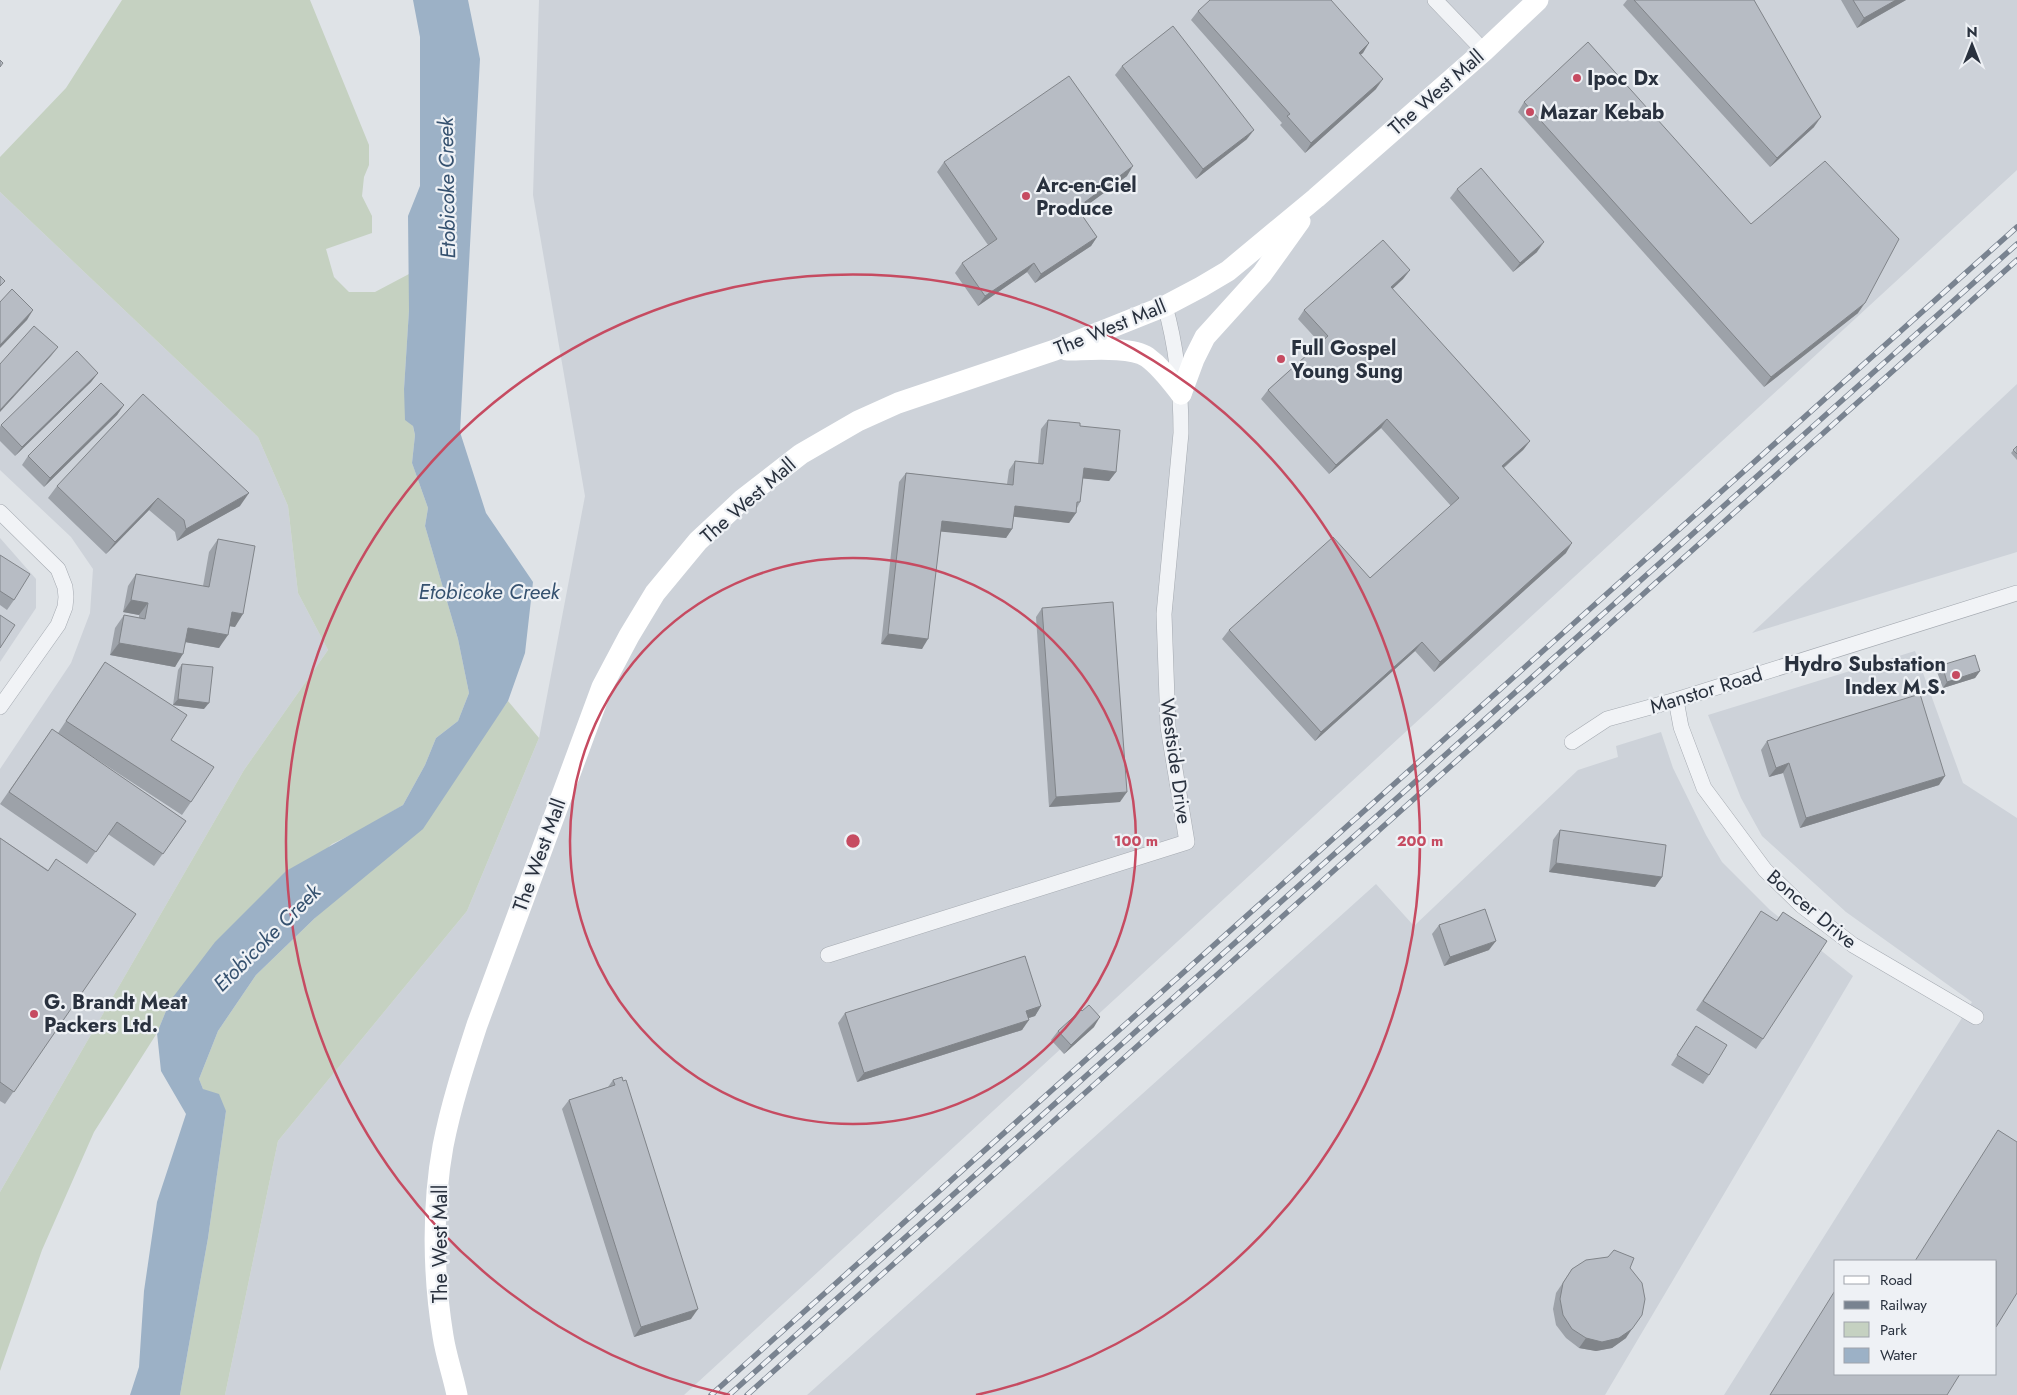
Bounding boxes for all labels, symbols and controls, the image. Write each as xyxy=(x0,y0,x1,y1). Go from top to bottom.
north arrow xyxy=(1947,20,1997,70)
text: N xyxy=(1966,22,1978,42)
street label: The West Mall xyxy=(1382,43,1491,142)
place label: Ipoc Dx xyxy=(1587,64,1659,93)
marker: Ipoc Dx xyxy=(1571,72,1583,84)
place label: Mazar Kebab xyxy=(1540,98,1664,127)
marker: Mazar Kebab xyxy=(1524,106,1536,118)
water label: Etobicoke Creek xyxy=(431,116,463,259)
place label: Arc-en-Ciel Produce xyxy=(1035,171,1137,223)
marker: Arc-en-Ciel Produce xyxy=(1020,190,1032,202)
street label: The West Mall xyxy=(1050,292,1171,363)
place label: Full Gospel Young Sung xyxy=(1290,334,1403,386)
marker: Full Gospel Young Sung xyxy=(1275,353,1287,365)
street label: The West Mall xyxy=(694,451,803,550)
water label: Etobicoke Creek xyxy=(418,577,561,607)
place label: Hydro Substation Index M.S. xyxy=(1784,650,1946,702)
street label: Manstor Road xyxy=(1646,660,1766,721)
marker: Hydro Substation Index M.S. xyxy=(1950,669,1962,681)
street label: Westside Drive xyxy=(1152,696,1199,826)
street label: The West Mall xyxy=(506,795,573,916)
text: 100 m xyxy=(1114,830,1158,852)
text: 200 m xyxy=(1397,830,1443,852)
centre of rings xyxy=(844,832,862,850)
street label: Boncer Drive xyxy=(1760,863,1863,956)
water label: Etobicoke Creek xyxy=(207,877,328,998)
place label: G. Brandt Meat Packers Ltd. xyxy=(44,988,188,1040)
marker: G. Brandt Meat Packers Ltd. xyxy=(28,1008,40,1020)
street label: The West Mall xyxy=(426,1185,455,1303)
legend xyxy=(1834,1260,1997,1375)
text: Road xyxy=(1880,1269,1912,1291)
text: Railway xyxy=(1880,1294,1927,1316)
text: Park xyxy=(1880,1319,1907,1341)
text: Water xyxy=(1880,1344,1918,1366)

